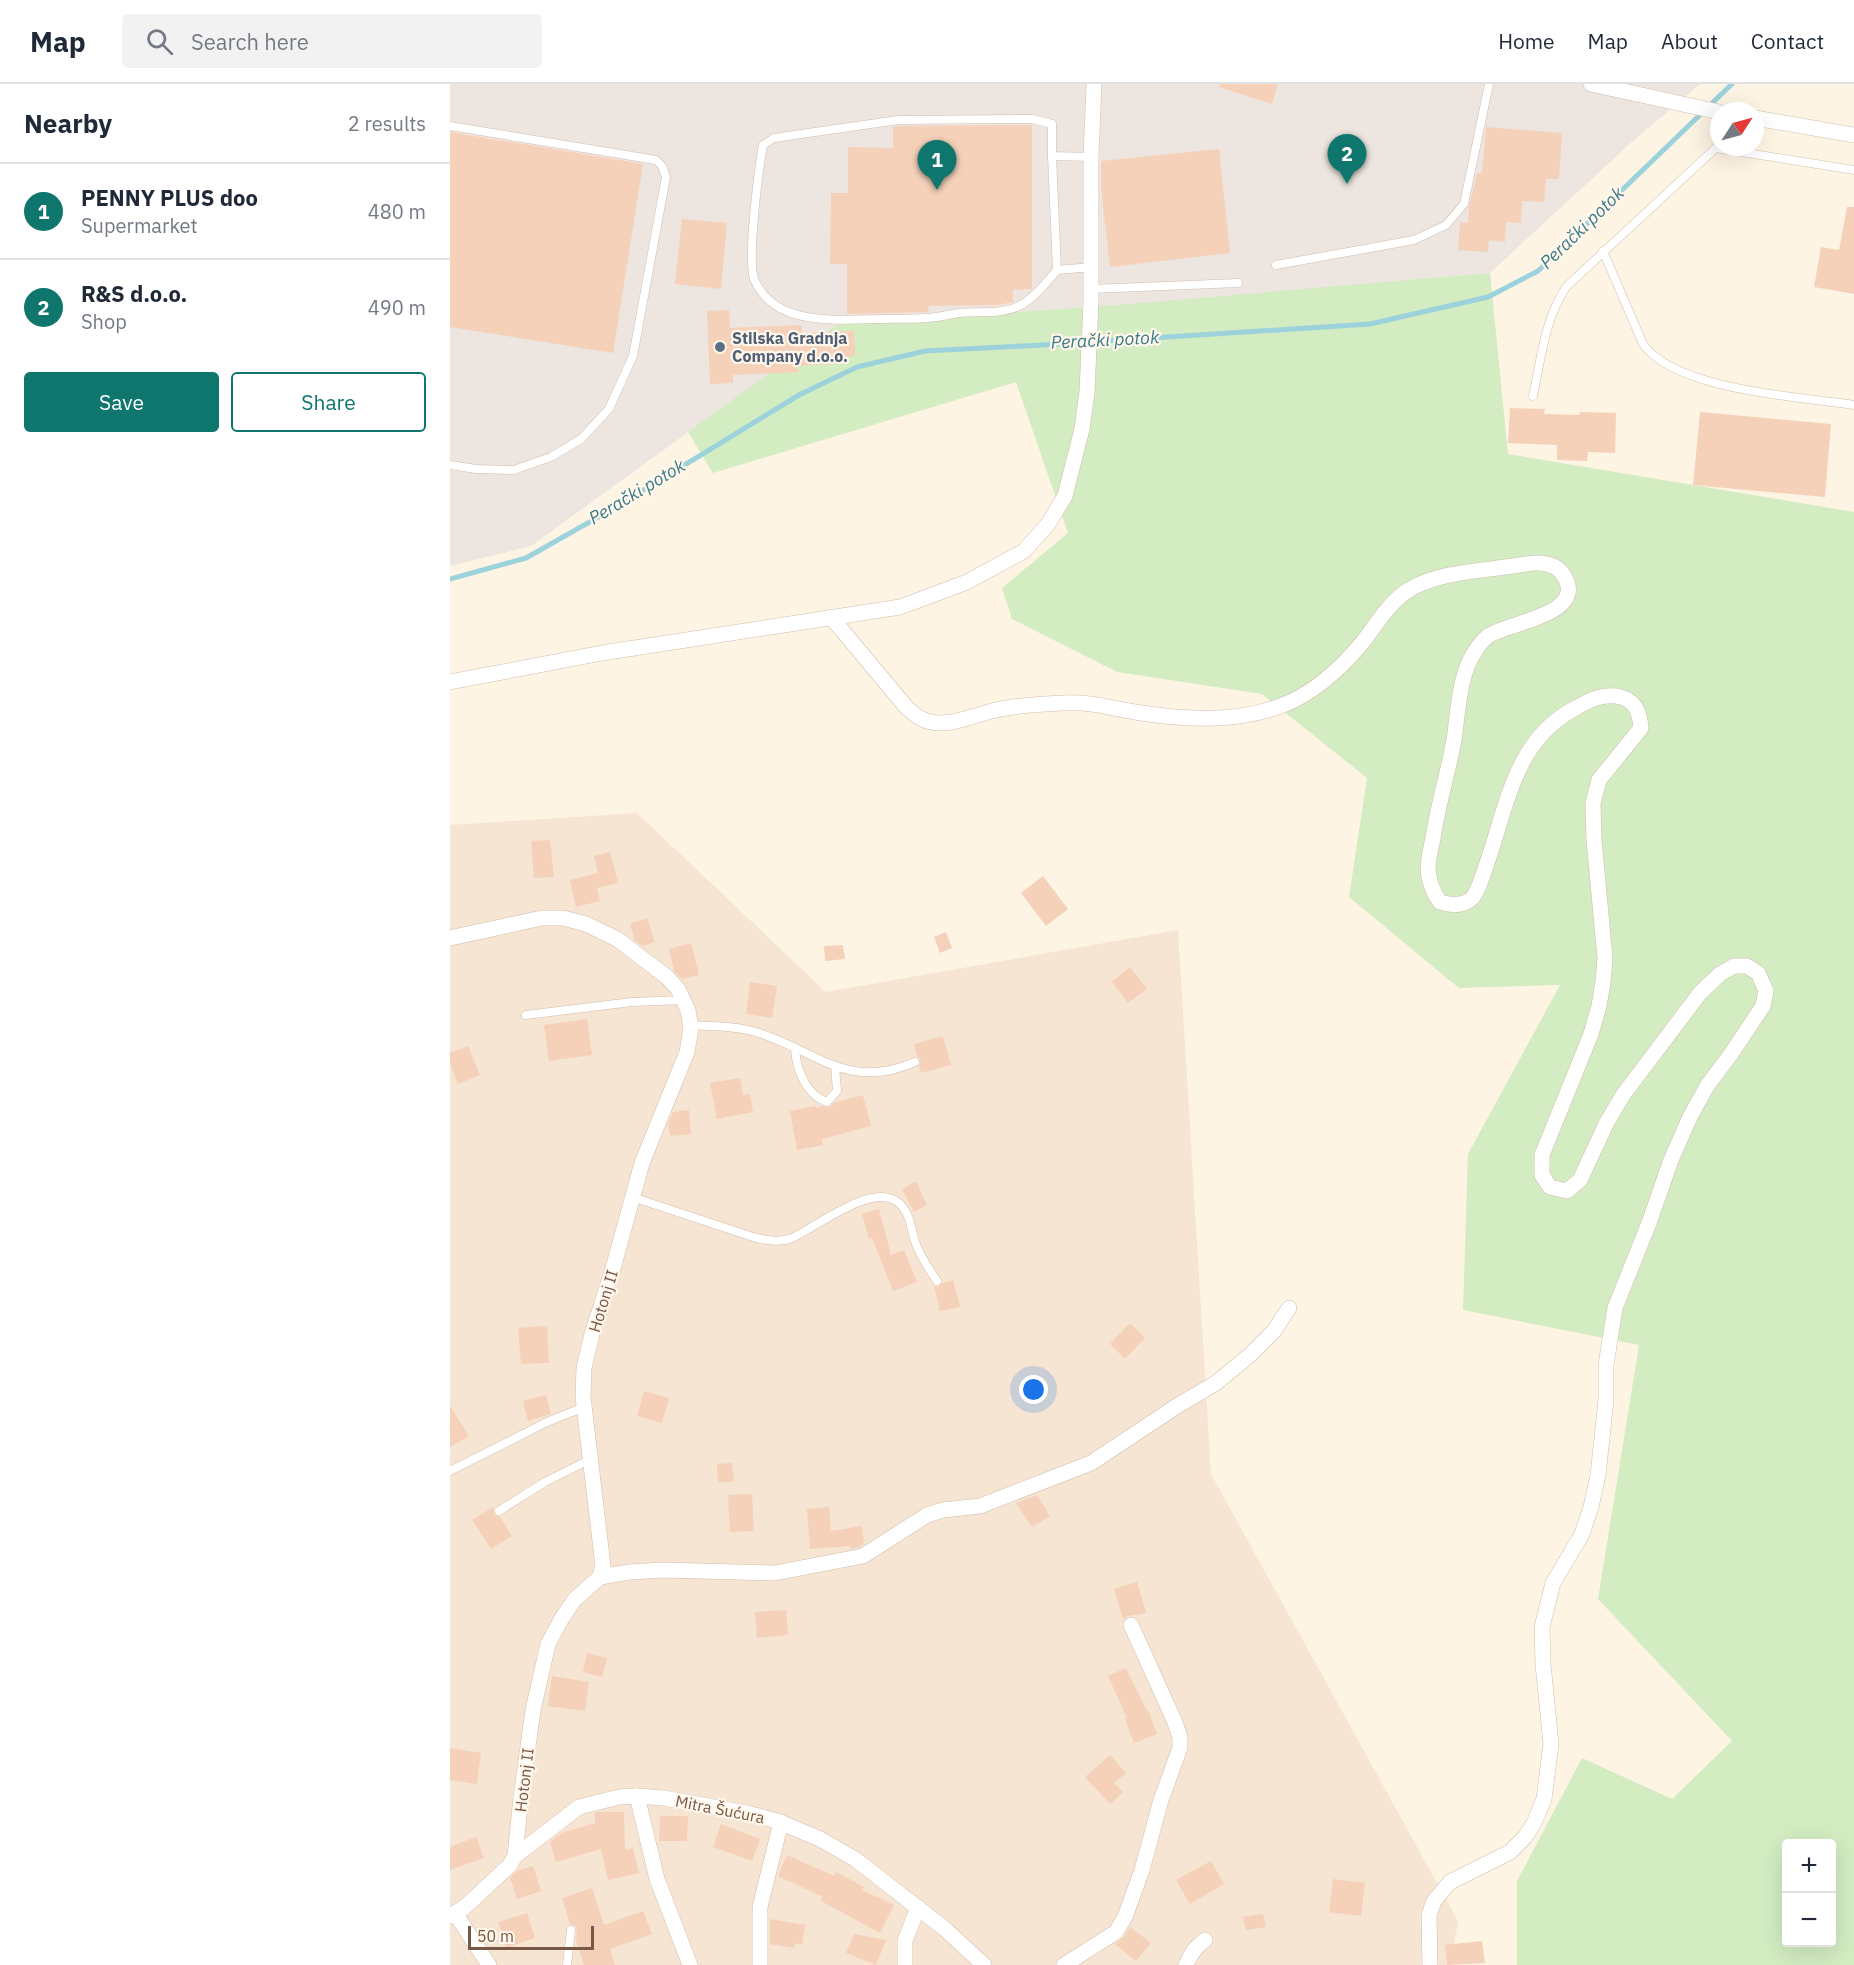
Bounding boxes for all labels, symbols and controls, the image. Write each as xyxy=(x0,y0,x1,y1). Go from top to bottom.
search box xyxy=(122,14,542,68)
text: Map xyxy=(30,23,86,60)
icon: search xyxy=(143,25,176,58)
text: Search here xyxy=(191,27,309,56)
text: Home xyxy=(1498,27,1555,55)
text: Map xyxy=(1588,27,1628,55)
text: About xyxy=(1661,27,1718,55)
text: Contact xyxy=(1751,27,1824,55)
north arrow xyxy=(1710,102,1764,156)
text: Nearby xyxy=(24,106,112,140)
text: 2 results xyxy=(348,110,426,137)
pin: 2 xyxy=(1328,135,1366,184)
pin: 1 xyxy=(918,141,956,190)
water label: Perački potok xyxy=(1535,181,1629,274)
text: PENNY PLUS doo xyxy=(81,183,258,212)
text: 1 xyxy=(38,198,50,225)
text: 480 m xyxy=(368,198,426,225)
text: Supermarket xyxy=(81,212,198,239)
text: R&S d.o.o. xyxy=(81,279,187,308)
text: 2 xyxy=(38,294,50,321)
text: 490 m xyxy=(368,294,426,321)
text: Shop xyxy=(81,308,127,335)
water label: Perački potok xyxy=(1050,325,1160,354)
place label: Stilska Gradnja Company d.o.o. xyxy=(732,328,848,366)
marker: Stilska Gradnja Company d.o.o. xyxy=(713,340,727,354)
button: Save xyxy=(24,372,219,432)
button: Share xyxy=(231,372,426,432)
water label: Perački potok xyxy=(584,453,690,529)
street label: Hotonj II xyxy=(584,1267,622,1335)
your location xyxy=(1019,1375,1048,1404)
street label: Hotonj II xyxy=(510,1747,538,1813)
street label: Mitra Šućura xyxy=(674,1790,767,1828)
map controls xyxy=(1782,1839,1836,1947)
button: + xyxy=(1782,1839,1836,1893)
button: − xyxy=(1782,1893,1836,1947)
scale bar xyxy=(468,1923,594,1950)
text: 50 m xyxy=(477,1926,514,1946)

